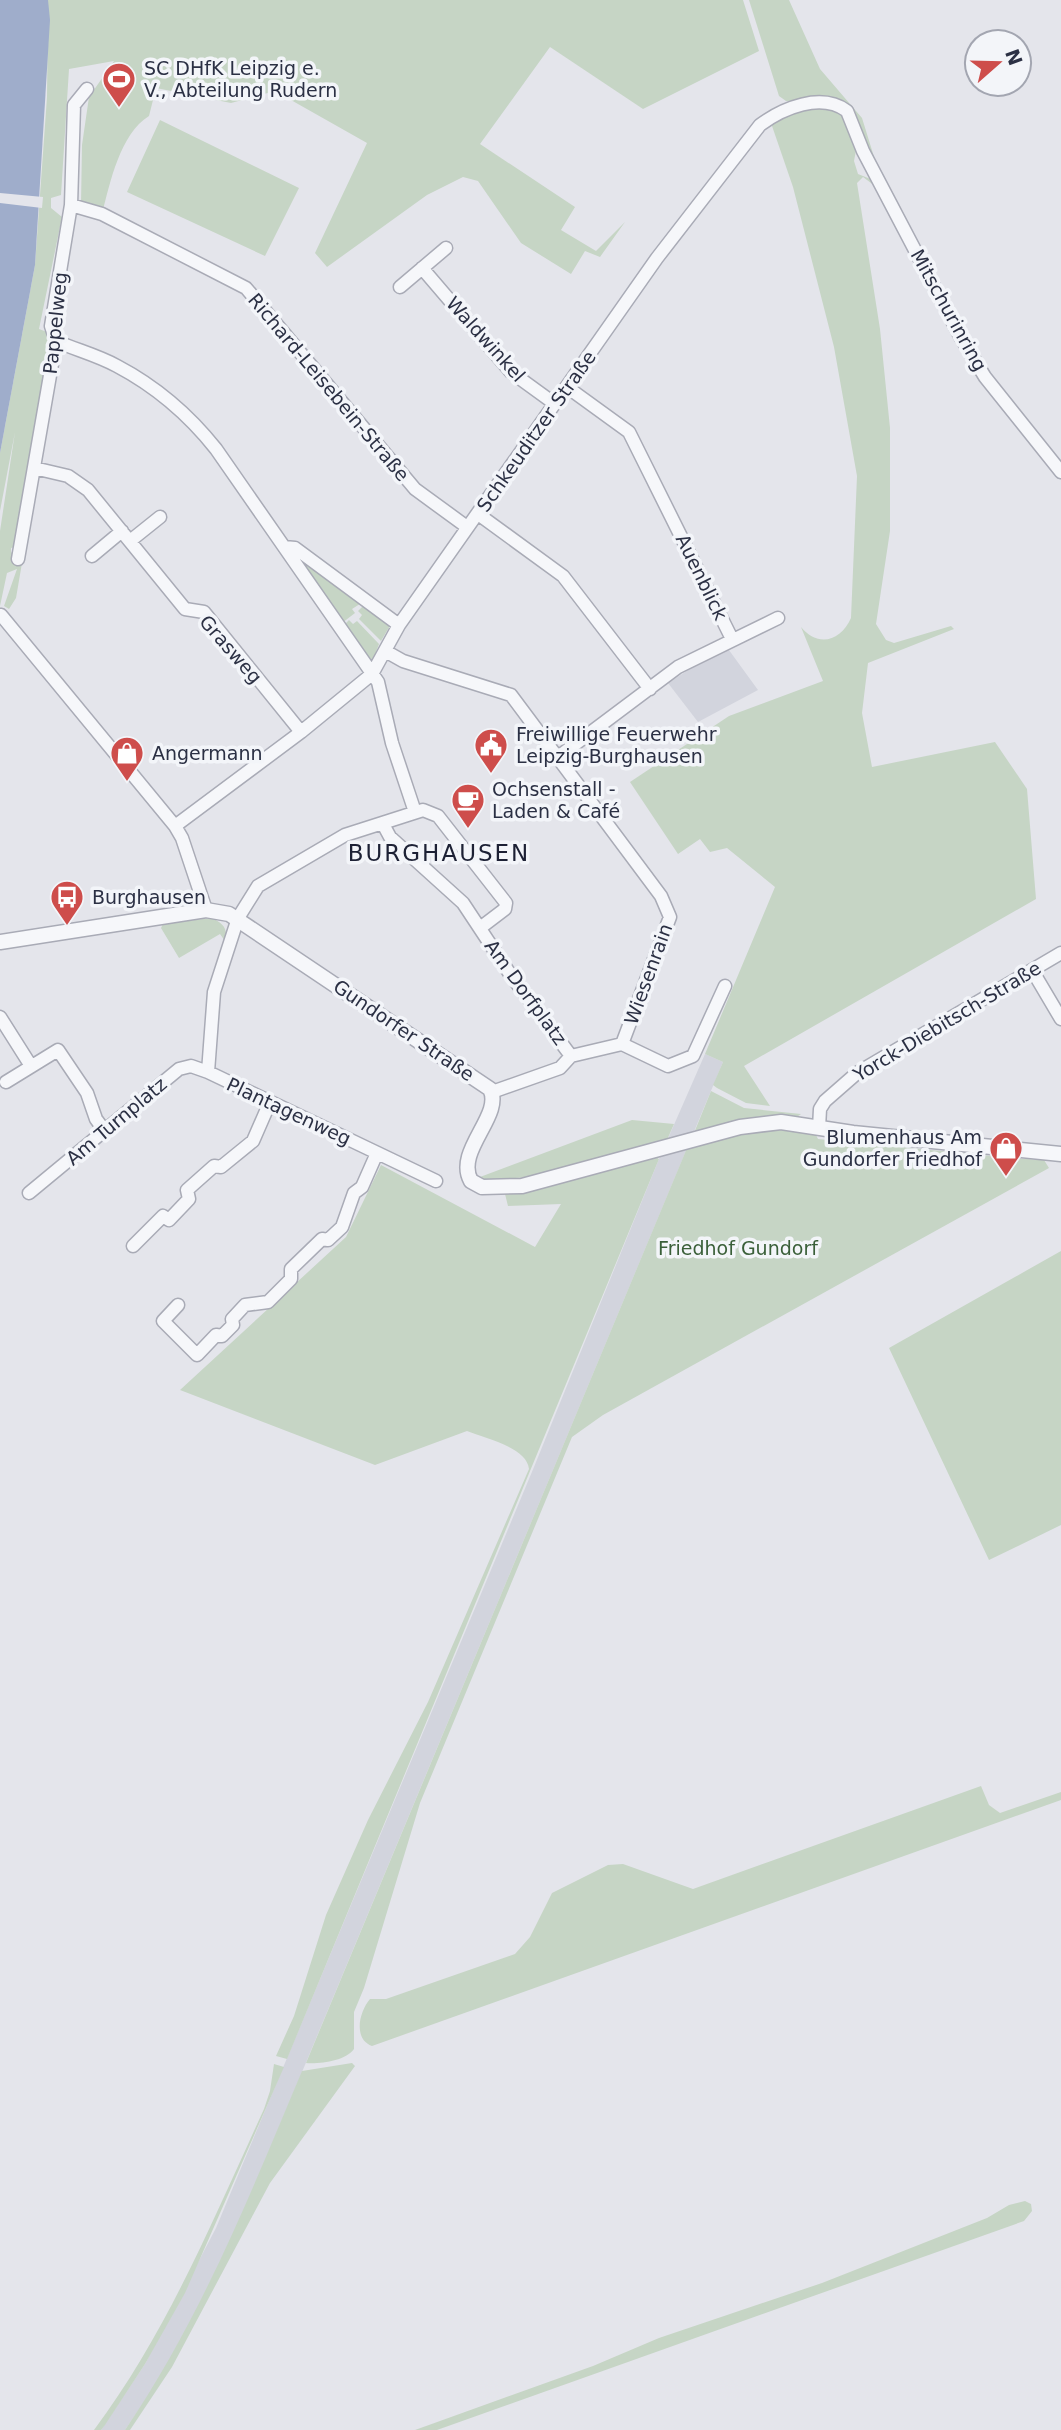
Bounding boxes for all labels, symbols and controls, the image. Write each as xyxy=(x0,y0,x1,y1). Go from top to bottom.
north arrow xyxy=(963,28,1033,98)
text: N xyxy=(1001,46,1027,68)
place label: SC DHfK Leipzig e. V., Abteilung Rudern xyxy=(144,57,337,101)
sports icon: SC DHfK Leipzig e. V., Abteilung Rudern xyxy=(100,60,138,109)
street label: Mitschurinring xyxy=(906,245,992,375)
street label: Pappelweg xyxy=(39,271,71,375)
street label: Richard-Leisebein-Straße xyxy=(244,289,414,485)
street label: Waldwinkel xyxy=(442,292,530,386)
street label: Schkeuditzer Straße xyxy=(472,346,600,516)
street label: Auenblick xyxy=(672,530,732,624)
street label: Grasweg xyxy=(195,610,267,688)
place label: Freiwillige Feuerwehr Leipzig-Burghausen xyxy=(516,723,717,767)
public building icon: Freiwillige Feuerwehr Leipzig-Burghausen xyxy=(472,726,510,775)
shop icon: Angermann xyxy=(108,734,146,783)
place label: Angermann xyxy=(152,742,263,764)
place label: Ochsenstall - Laden & Café xyxy=(492,778,620,822)
cafe icon: Ochsenstall - Laden & Café xyxy=(449,781,487,830)
district label: BURGHAUSEN xyxy=(348,840,530,866)
bus stop icon: Burghausen xyxy=(48,878,86,927)
place label: Burghausen xyxy=(92,886,206,908)
street label: Wiesenrain xyxy=(620,921,676,1027)
street label: Am Dorfplatz xyxy=(480,935,572,1049)
street label: Yorck-Diebitsch-Straße xyxy=(848,956,1045,1086)
street label: Gundorfer Straße xyxy=(329,975,479,1085)
street label: Am Turnplatz xyxy=(61,1073,171,1169)
street label: Plantagenweg xyxy=(223,1073,355,1149)
place label: Blumenhaus Am Gundorfer Friedhof xyxy=(803,1126,983,1170)
shop icon: Blumenhaus Am Gundorfer Friedhof xyxy=(987,1129,1025,1178)
park label: Friedhof Gundorf xyxy=(658,1237,819,1259)

